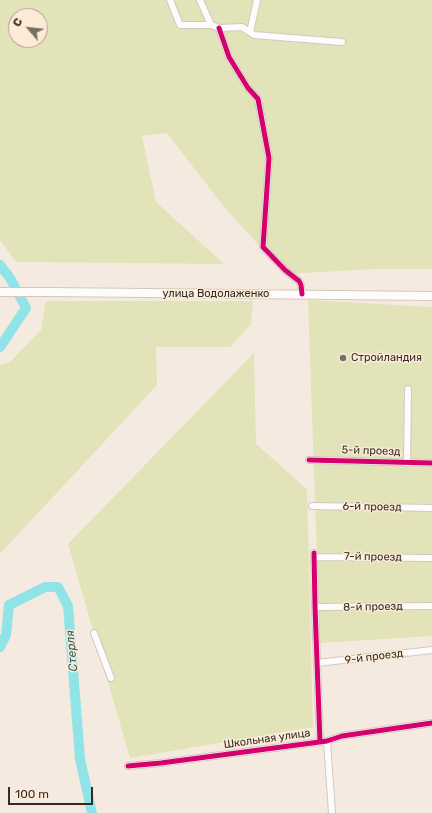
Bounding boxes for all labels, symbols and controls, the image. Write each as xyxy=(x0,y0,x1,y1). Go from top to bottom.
north arrow xyxy=(8,8,48,48)
text: С xyxy=(10,16,25,29)
street label: улица Водолаженко xyxy=(163,287,269,301)
place label: Стройландия xyxy=(351,351,422,365)
marker: Стройландия xyxy=(338,353,348,363)
street label: 5-й проезд xyxy=(341,443,401,459)
street label: 6-й проезд xyxy=(342,500,402,514)
street label: 7-й проезд xyxy=(344,550,402,564)
street label: 8-й проезд xyxy=(343,600,403,614)
water label: Стерля xyxy=(63,630,81,672)
street label: 9-й проезд xyxy=(344,647,404,667)
street label: Школьная улица xyxy=(223,726,311,752)
scale bar xyxy=(10,779,95,805)
text: 100 m xyxy=(15,787,49,801)

